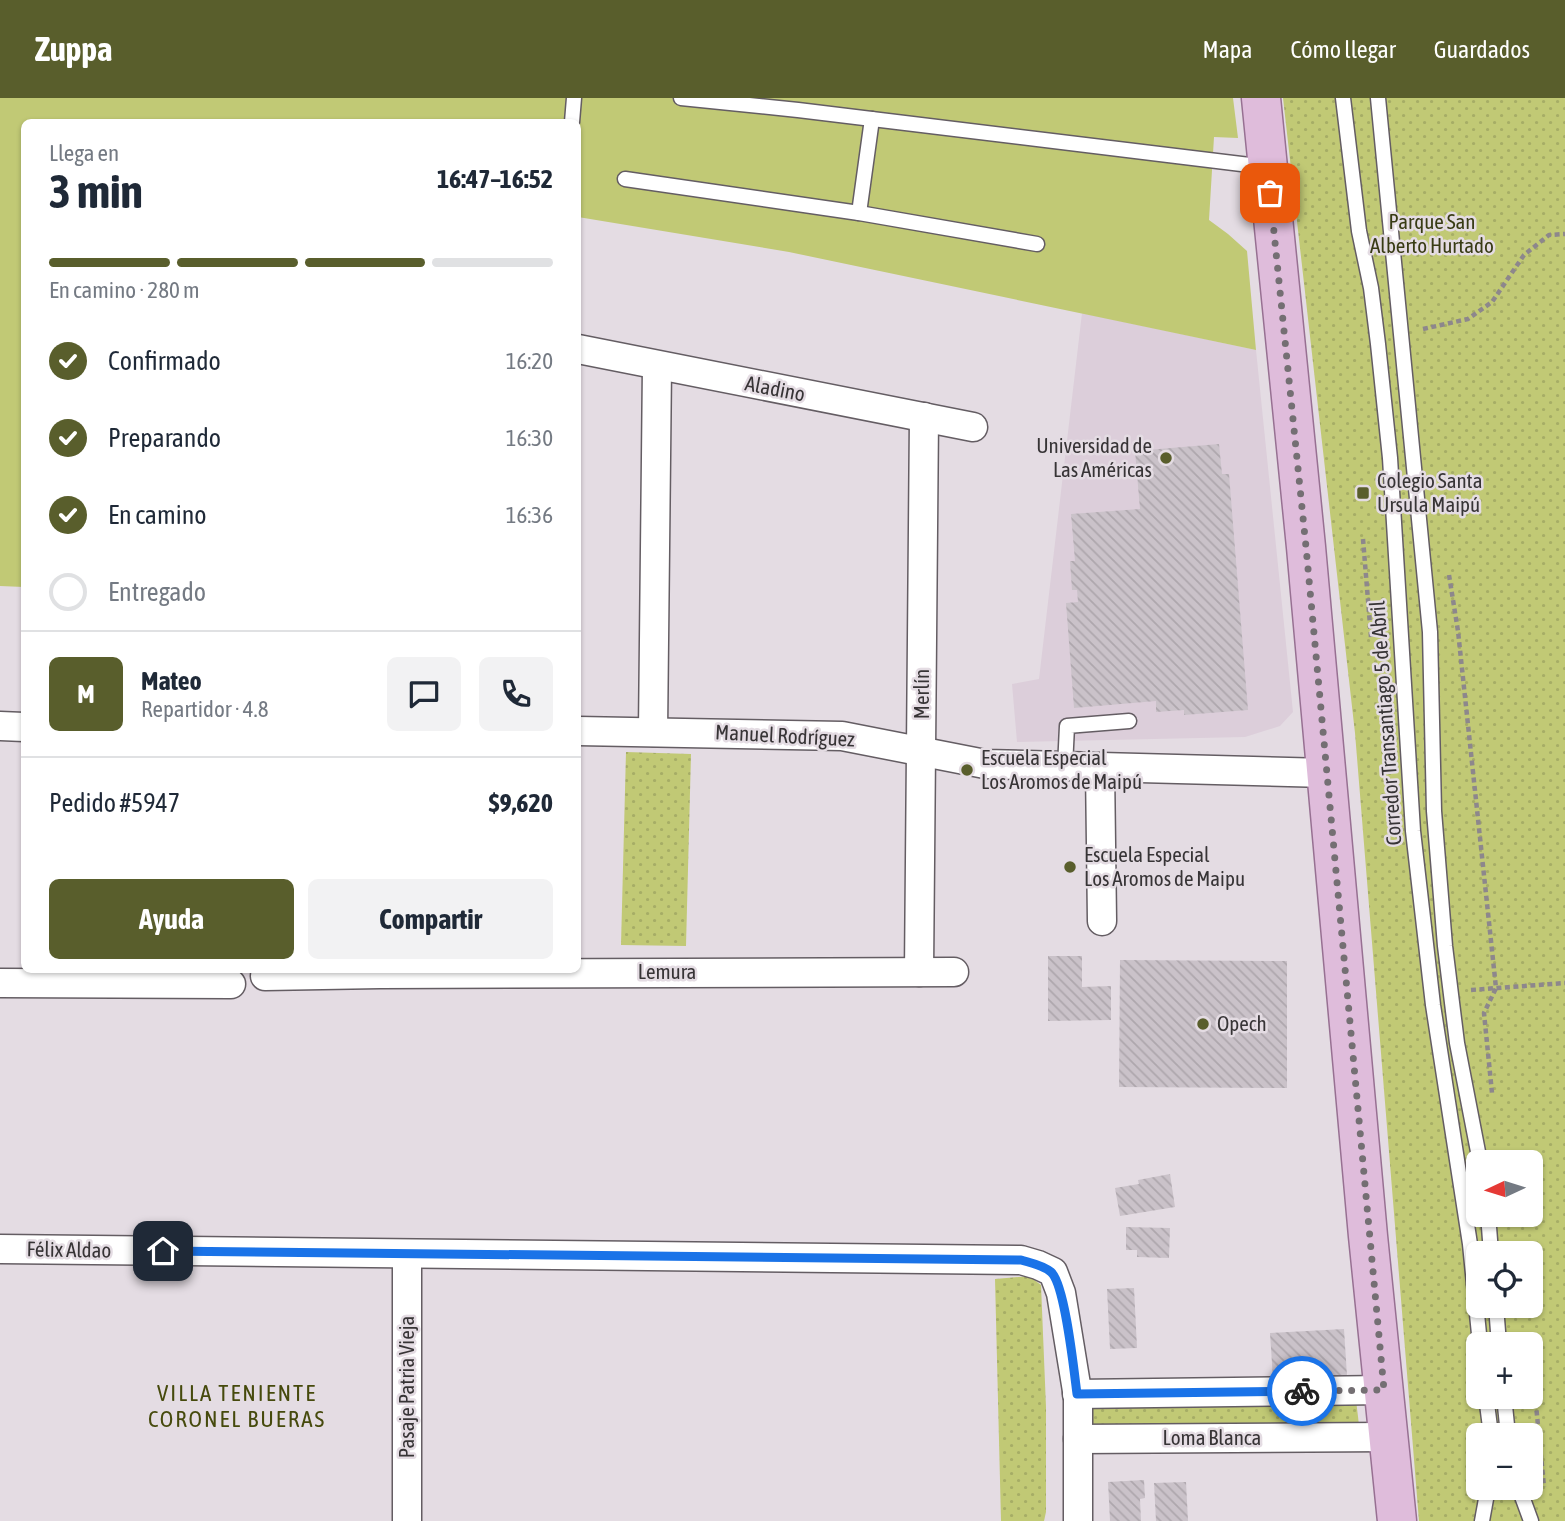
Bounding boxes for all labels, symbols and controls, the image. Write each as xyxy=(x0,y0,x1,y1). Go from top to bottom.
text: Zuppa xyxy=(35,30,112,68)
text: Mapa xyxy=(1203,36,1252,63)
text: Cómo llegar xyxy=(1290,36,1396,63)
text: Guardados xyxy=(1434,36,1530,63)
text: Llega en xyxy=(49,140,119,166)
pin xyxy=(1240,163,1300,223)
text: 16:47–16:52 xyxy=(437,164,553,194)
text: 3 min xyxy=(49,165,143,218)
icon: bag xyxy=(1251,174,1289,212)
park label: Parque San Alberto Hurtado xyxy=(1370,209,1494,257)
text: En camino · 280 m xyxy=(49,277,200,303)
icon: check xyxy=(49,342,87,380)
text: Confirmado xyxy=(108,346,221,376)
text: 16:20 xyxy=(506,348,553,374)
street label: Aladino xyxy=(743,370,807,406)
icon: check xyxy=(49,419,87,457)
text: Preparando xyxy=(108,423,221,453)
text: 16:30 xyxy=(506,425,553,451)
place label: Universidad de Las Américas xyxy=(1036,433,1152,481)
marker: Universidad de Las Américas xyxy=(1158,450,1174,466)
place label: Colegio Santa Ursula Maipú xyxy=(1377,468,1482,516)
marker: Colegio Santa Ursula Maipú xyxy=(1355,485,1371,501)
icon: check xyxy=(49,496,87,534)
text: En camino xyxy=(108,500,207,530)
text: 16:36 xyxy=(506,502,553,528)
text: Entregado xyxy=(108,577,206,607)
street label: Corredor Transantiago 5 de Abril xyxy=(1364,600,1406,846)
button: chat xyxy=(387,657,461,731)
button: phone xyxy=(479,657,553,731)
text: Mateo xyxy=(141,666,202,696)
street label: Merlín xyxy=(909,669,933,719)
text: M xyxy=(77,679,95,709)
text: Repartidor · 4.8 xyxy=(141,696,268,722)
street label: Manuel Rodríguez xyxy=(715,719,856,751)
place label: Escuela Especial Los Aromos de Maipú xyxy=(981,745,1142,793)
marker: Escuela Especial Los Aromos de Maipú xyxy=(959,762,975,778)
text: Pedido #5947 xyxy=(49,788,180,818)
text: $9,620 xyxy=(489,788,553,818)
place label: Escuela Especial Los Aromos de Maipu xyxy=(1084,842,1245,890)
marker: Escuela Especial Los Aromos de Maipu xyxy=(1062,859,1078,875)
button: Ayuda xyxy=(49,879,294,959)
button: Compartir xyxy=(308,879,553,959)
street label: Lemura xyxy=(638,959,696,983)
place label: Opech xyxy=(1217,1011,1267,1035)
marker: Opech xyxy=(1195,1016,1211,1032)
north arrow xyxy=(1466,1150,1544,1227)
map controls xyxy=(1466,1150,1543,1500)
pin xyxy=(133,1221,193,1281)
icon: home xyxy=(144,1232,182,1270)
street label: Félix Aldao xyxy=(27,1236,112,1262)
button: locate xyxy=(1466,1241,1543,1318)
street label: Pasaje Patria Vieja xyxy=(394,1316,418,1458)
button: + xyxy=(1466,1332,1543,1409)
courier xyxy=(1267,1356,1337,1426)
icon: bike xyxy=(1283,1372,1321,1410)
district label: VILLA TENIENTE CORONEL BUERAS xyxy=(148,1380,326,1432)
button: − xyxy=(1466,1423,1543,1500)
street label: Loma Blanca xyxy=(1163,1425,1261,1449)

